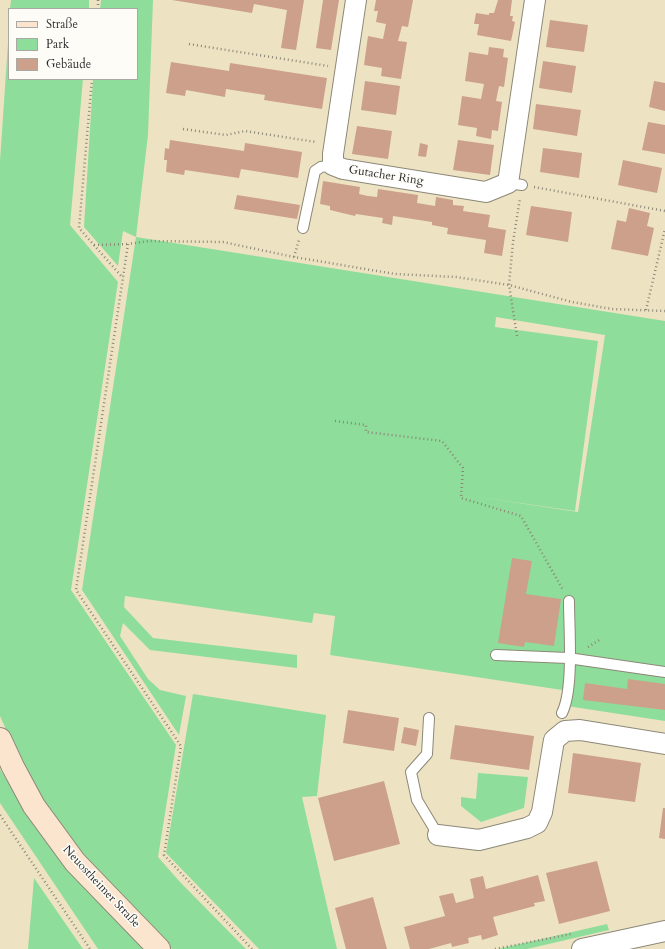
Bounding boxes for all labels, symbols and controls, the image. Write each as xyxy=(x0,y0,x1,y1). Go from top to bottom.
legend xyxy=(8,8,138,80)
text: Straße xyxy=(46,16,78,32)
text: Park xyxy=(46,36,69,52)
text: Gebäude xyxy=(46,56,91,72)
street label: Gutacher Ring xyxy=(348,163,424,189)
street label: Neuostheimer Straße xyxy=(59,843,143,931)

